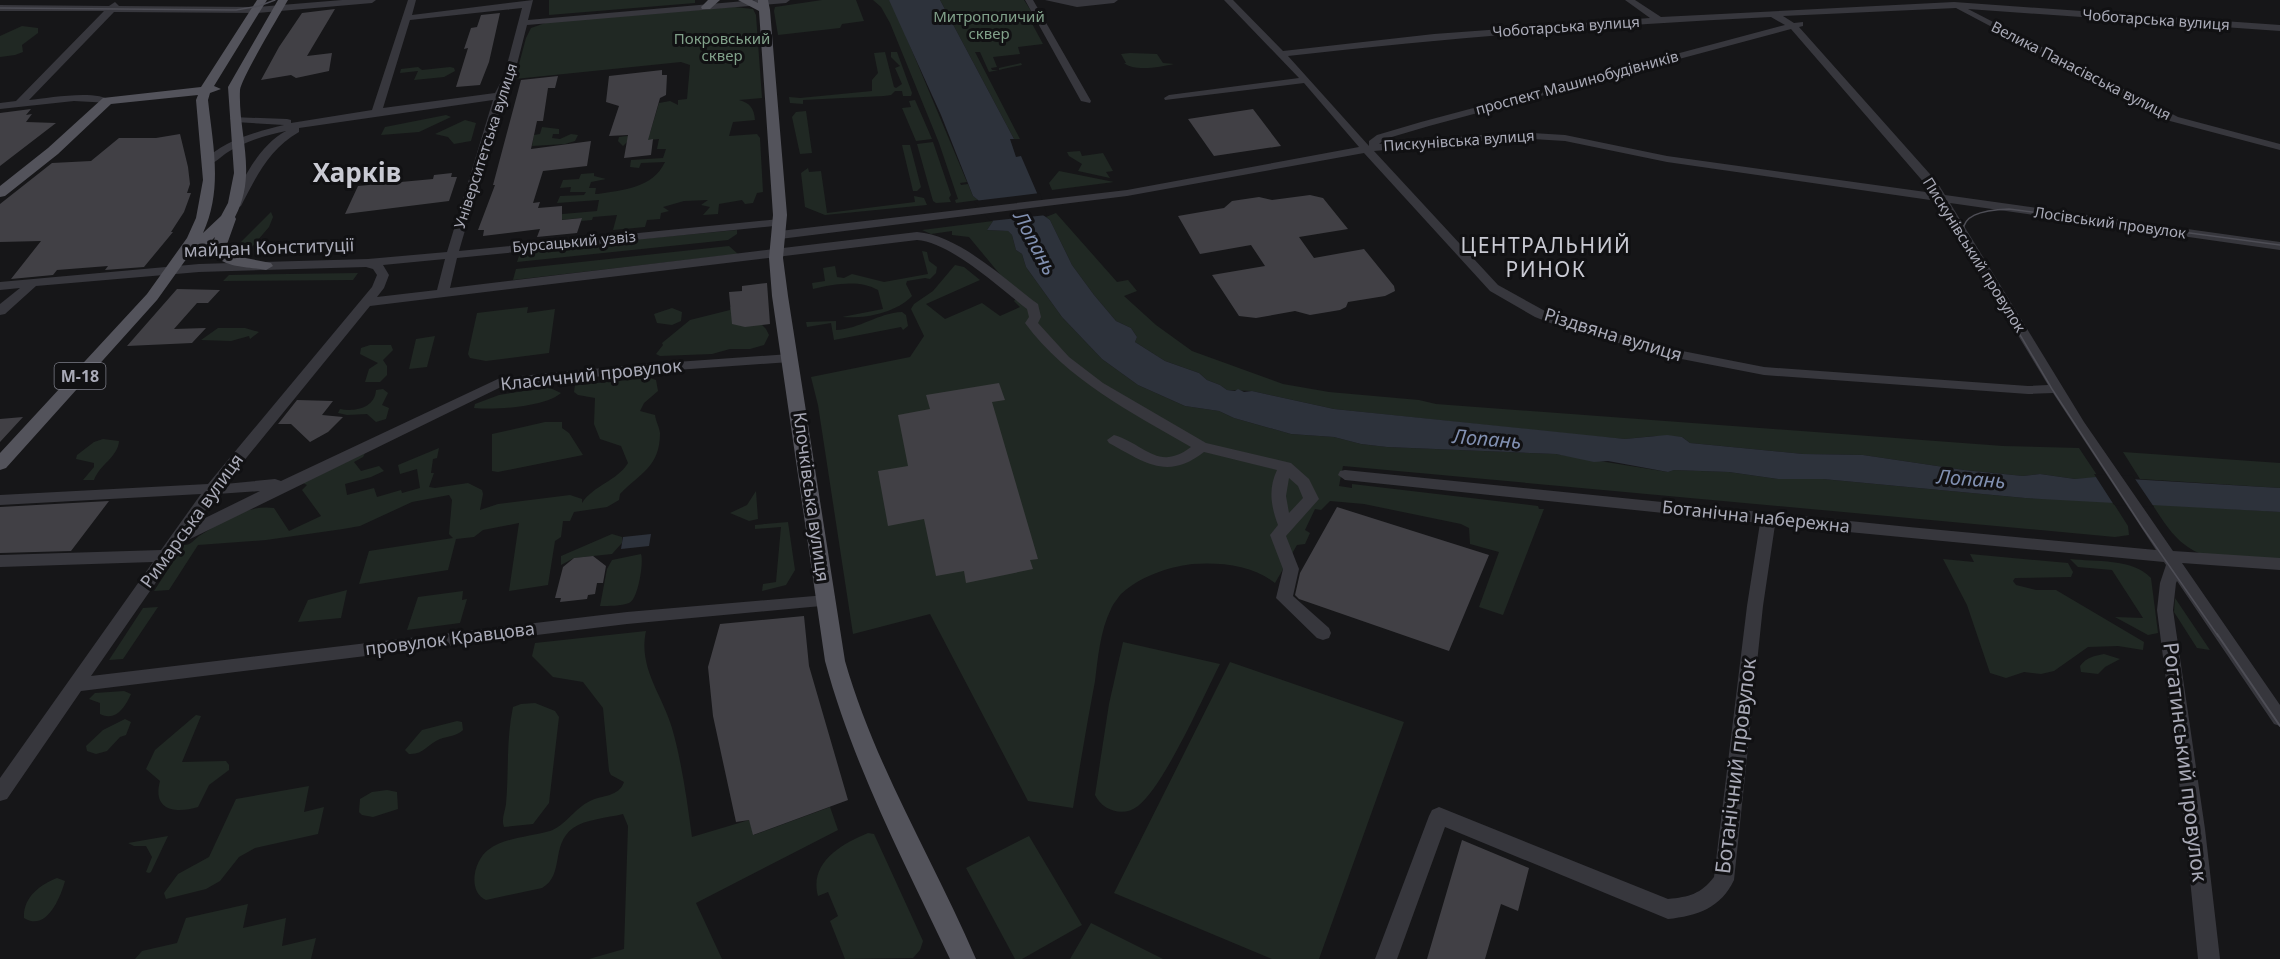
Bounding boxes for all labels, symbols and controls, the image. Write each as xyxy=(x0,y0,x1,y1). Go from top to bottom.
street label: Чоботарська вулиця xyxy=(2082,4,2230,34)
park label: Митрополичий сквер xyxy=(933,6,1045,43)
street label: Чоботарська вулиця xyxy=(1492,11,1640,41)
street label: Велика Панасівська вулиця xyxy=(1988,16,2175,124)
park label: Покровський сквер xyxy=(674,28,770,65)
street label: проспект Машинобудівників xyxy=(1473,45,1680,119)
street label: Університетська вулиця xyxy=(449,60,521,231)
street label: Пискунівська вулиця xyxy=(1383,125,1535,155)
district label: Харків xyxy=(313,154,401,190)
street label: Пискунівський провулок xyxy=(1919,173,2031,336)
street label: Лосівський провулок xyxy=(2033,201,2187,243)
water label: Лопань xyxy=(1007,205,1064,280)
street label: Бурсацький узвіз xyxy=(511,226,637,256)
district label: ЦЕНТРАЛЬНИЙ РИНОК xyxy=(1461,231,1631,283)
street label: майдан Конституції xyxy=(183,232,355,262)
street label: Різдвяна вулиця xyxy=(1541,302,1685,366)
street label: Класичний провулок xyxy=(499,353,683,395)
road number: М-18 xyxy=(54,363,106,389)
street label: Клочківська вулиця xyxy=(788,410,836,583)
water label: Лопань xyxy=(1451,422,1523,455)
street label: Римарська вулиця xyxy=(134,448,248,593)
water label: Лопань xyxy=(1935,463,2006,494)
street label: Ботанічна набережна xyxy=(1661,494,1851,538)
street label: провулок Кравцова xyxy=(364,616,536,660)
street label: Рогатинський провулок xyxy=(2157,641,2215,883)
street label: Ботанічний провулок xyxy=(1708,657,1762,875)

